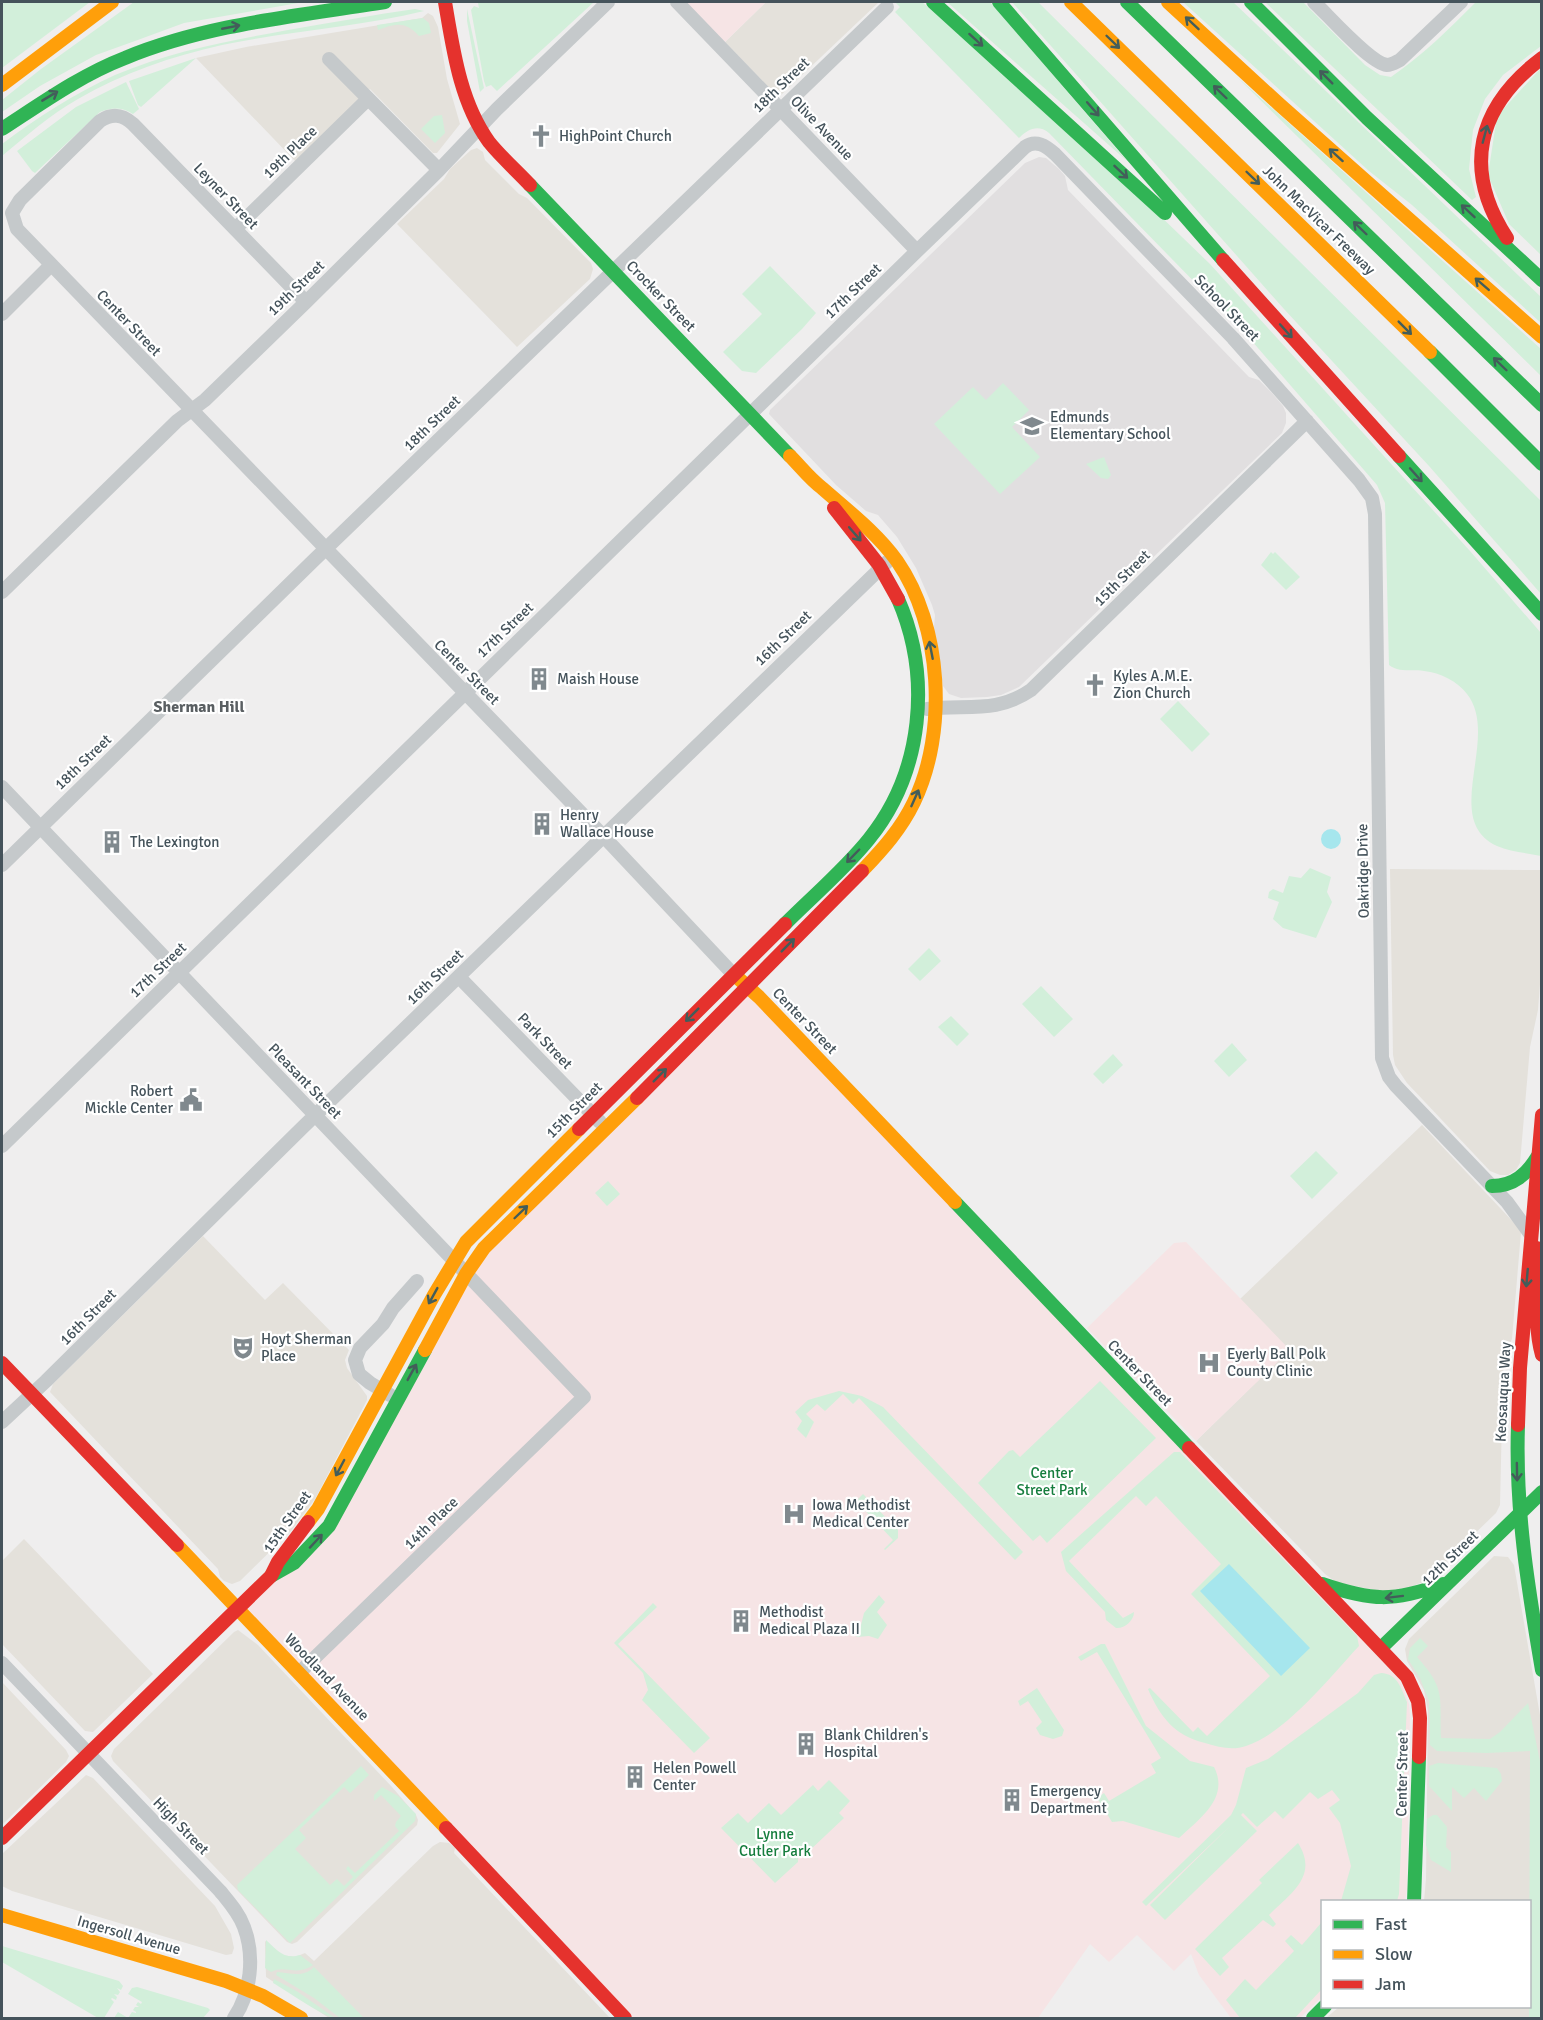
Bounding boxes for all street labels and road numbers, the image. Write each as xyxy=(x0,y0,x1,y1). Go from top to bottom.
street label: 18th Street xyxy=(749,54,813,116)
street label: Olive Avenue xyxy=(787,92,857,164)
street label: 19th Place xyxy=(259,122,321,182)
street label: Leyner Street xyxy=(190,159,262,233)
street label: John MacVicar Freeway xyxy=(1259,162,1379,278)
street label: 19th Street xyxy=(264,257,328,319)
street label: Crocker Street xyxy=(623,257,699,335)
street label: 17th Street xyxy=(821,260,885,322)
street label: School Street xyxy=(1191,271,1263,345)
street label: Center Street xyxy=(93,286,165,360)
street label: 18th Street xyxy=(400,392,464,454)
street label: 15th Street xyxy=(1090,546,1154,610)
street label: 17th Street xyxy=(473,599,537,661)
street label: 16th Street xyxy=(751,607,815,669)
street label: Center Street xyxy=(431,636,503,708)
street label: 18th Street xyxy=(51,731,115,793)
street label: Oakridge Drive xyxy=(1353,823,1373,919)
street label: 17th Street xyxy=(126,939,190,1001)
street label: 16th Street xyxy=(403,946,467,1008)
street label: Center Street xyxy=(769,984,841,1058)
street label: Park Street xyxy=(514,1009,576,1073)
street label: Pleasant Street xyxy=(265,1040,345,1122)
street label: 15th Street xyxy=(542,1078,606,1142)
street label: 16th Street xyxy=(56,1285,120,1349)
street label: Center Street xyxy=(1104,1336,1176,1410)
street label: Keosauqua Way xyxy=(1491,1342,1515,1442)
street label: 15th Street xyxy=(259,1487,315,1557)
street label: 14th Place xyxy=(400,1493,462,1553)
street label: 12th Street xyxy=(1418,1527,1482,1589)
street label: Woodland Avenue xyxy=(281,1630,373,1724)
street label: Center Street xyxy=(1392,1731,1412,1817)
street label: High Street xyxy=(149,1794,213,1858)
street label: Ingersoll Avenue xyxy=(75,1912,183,1958)

